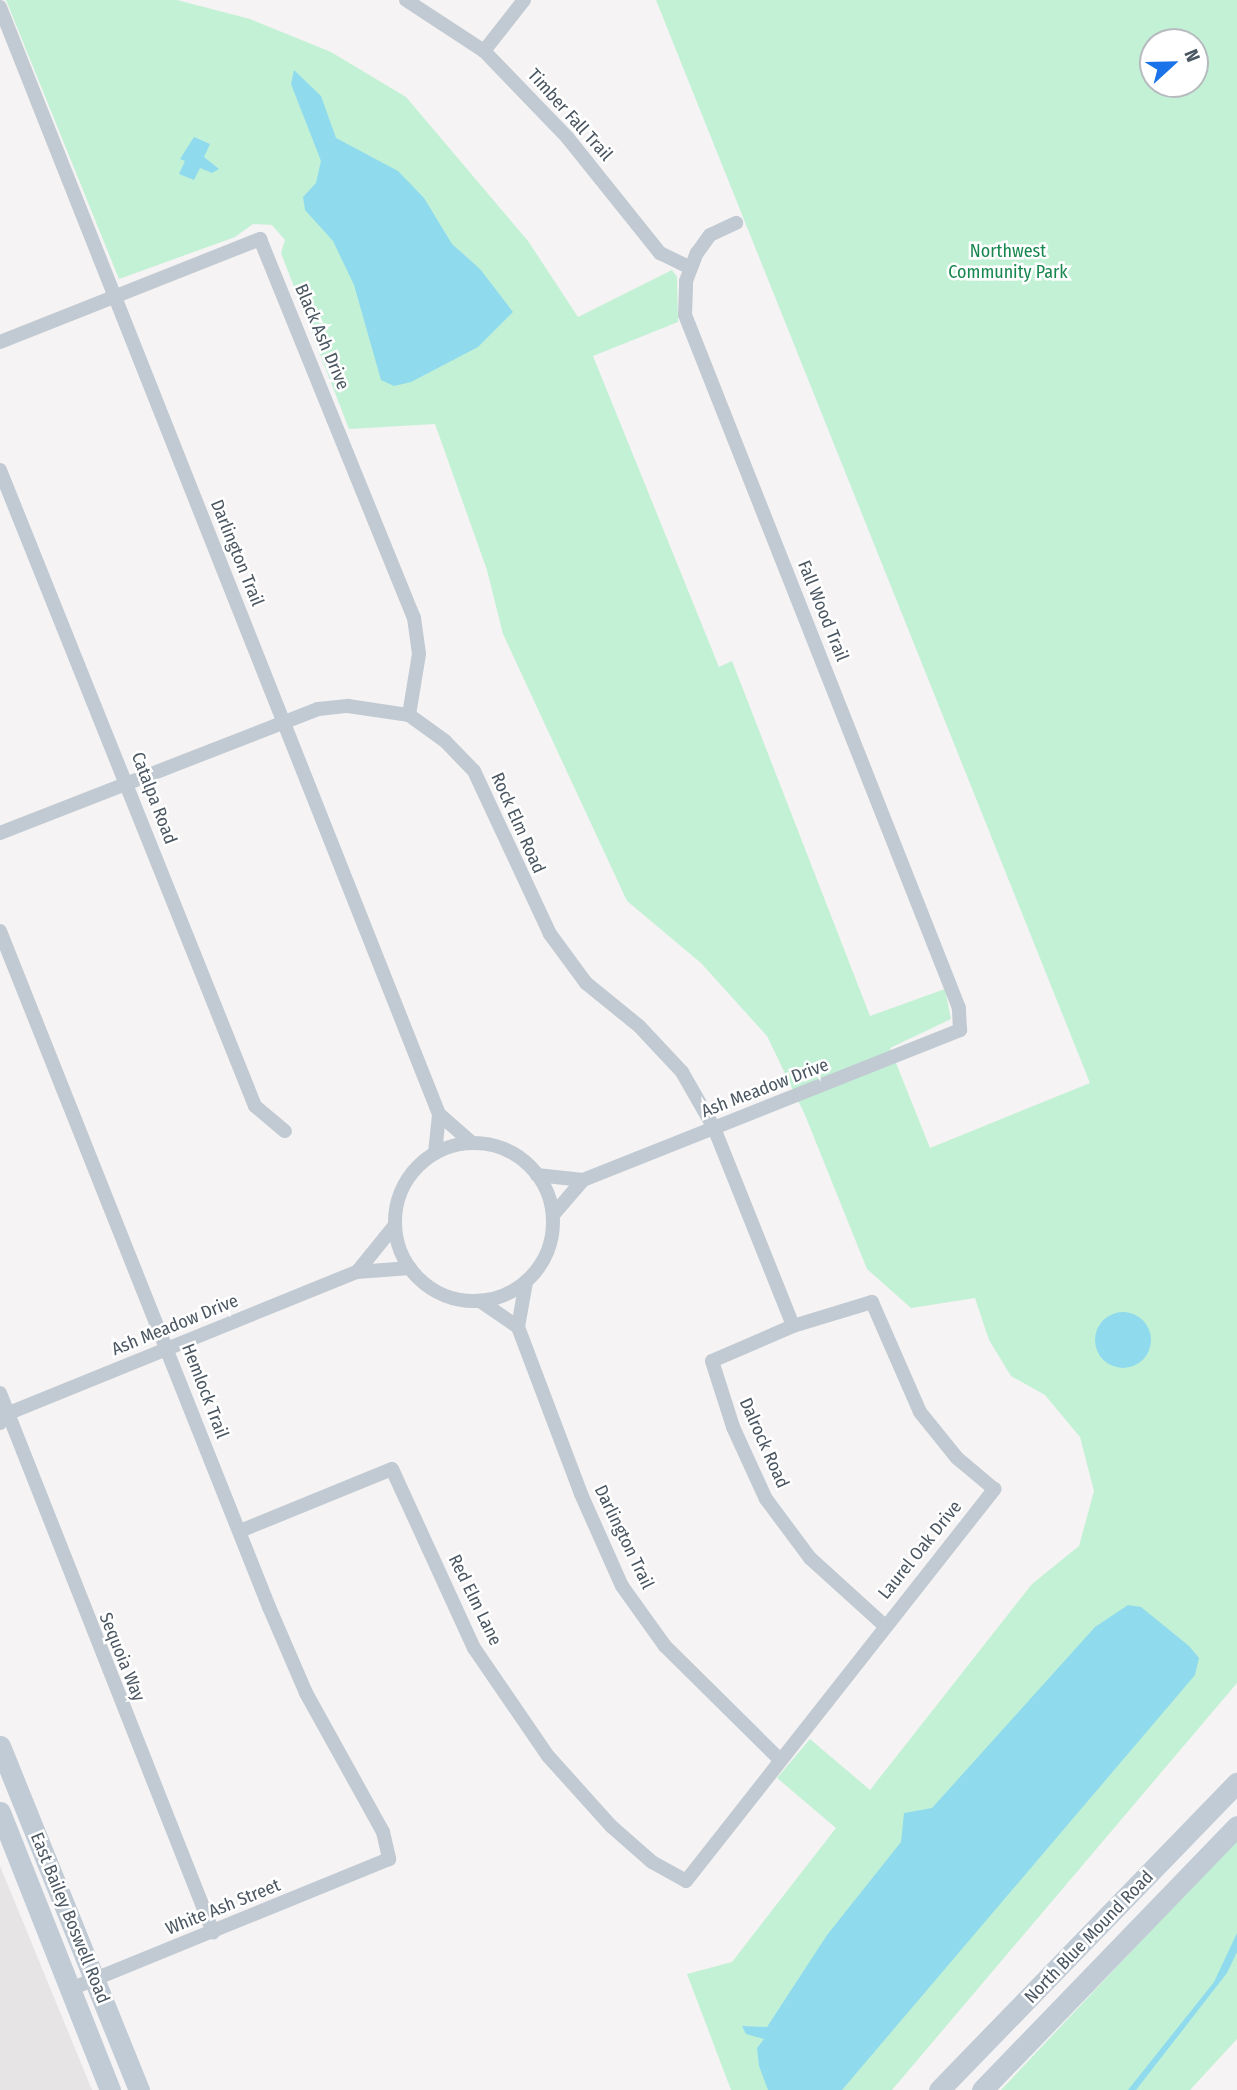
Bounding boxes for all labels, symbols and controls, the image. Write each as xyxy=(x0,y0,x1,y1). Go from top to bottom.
north arrow xyxy=(1139,28,1209,98)
text: N xyxy=(1179,46,1205,65)
street label: Timber Fall Trail xyxy=(523,64,617,166)
park label: Northwest Community Park xyxy=(948,241,1068,284)
street label: Black Ash Drive xyxy=(290,281,354,393)
street label: Darlington Trail xyxy=(206,497,268,609)
street label: Fall Wood Trail xyxy=(793,557,853,665)
street label: Catalpa Road xyxy=(127,749,181,847)
street label: Rock Elm Road xyxy=(486,769,550,877)
street label: Ash Meadow Drive xyxy=(698,1054,832,1122)
street label: Ash Meadow Drive xyxy=(109,1290,241,1360)
street label: Hemlock Trail xyxy=(177,1341,233,1441)
street label: Dalrock Road xyxy=(734,1395,794,1491)
street label: Darlington Trail xyxy=(590,1481,658,1593)
street label: Laurel Oak Drive xyxy=(874,1496,966,1604)
street label: Red Elm Lane xyxy=(444,1551,506,1649)
street label: Sequoia Way xyxy=(94,1610,150,1704)
street label: East Bailey Boswell Road xyxy=(26,1829,114,2007)
street label: North Blue Mound Road xyxy=(1020,1866,1158,2008)
street label: White Ash Street xyxy=(163,1874,283,1940)

